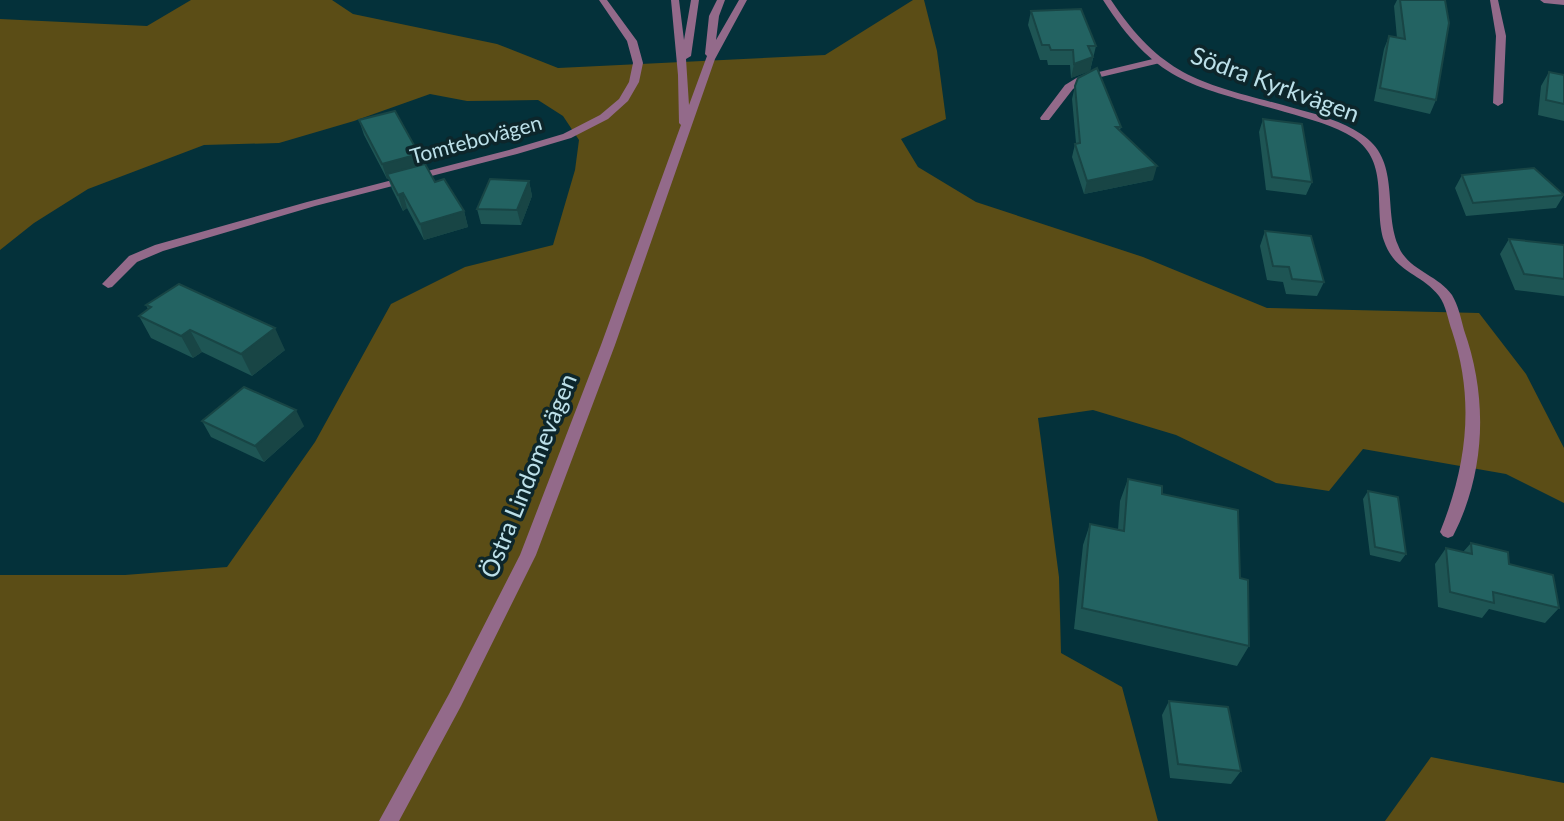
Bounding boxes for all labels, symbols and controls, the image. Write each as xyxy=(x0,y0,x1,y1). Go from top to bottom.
street label: Södra Kyrkvägen xyxy=(1187,40,1364,127)
street label: Tomtebovägen xyxy=(407,109,544,168)
street label: Östra Lindomevägen xyxy=(473,369,582,582)

